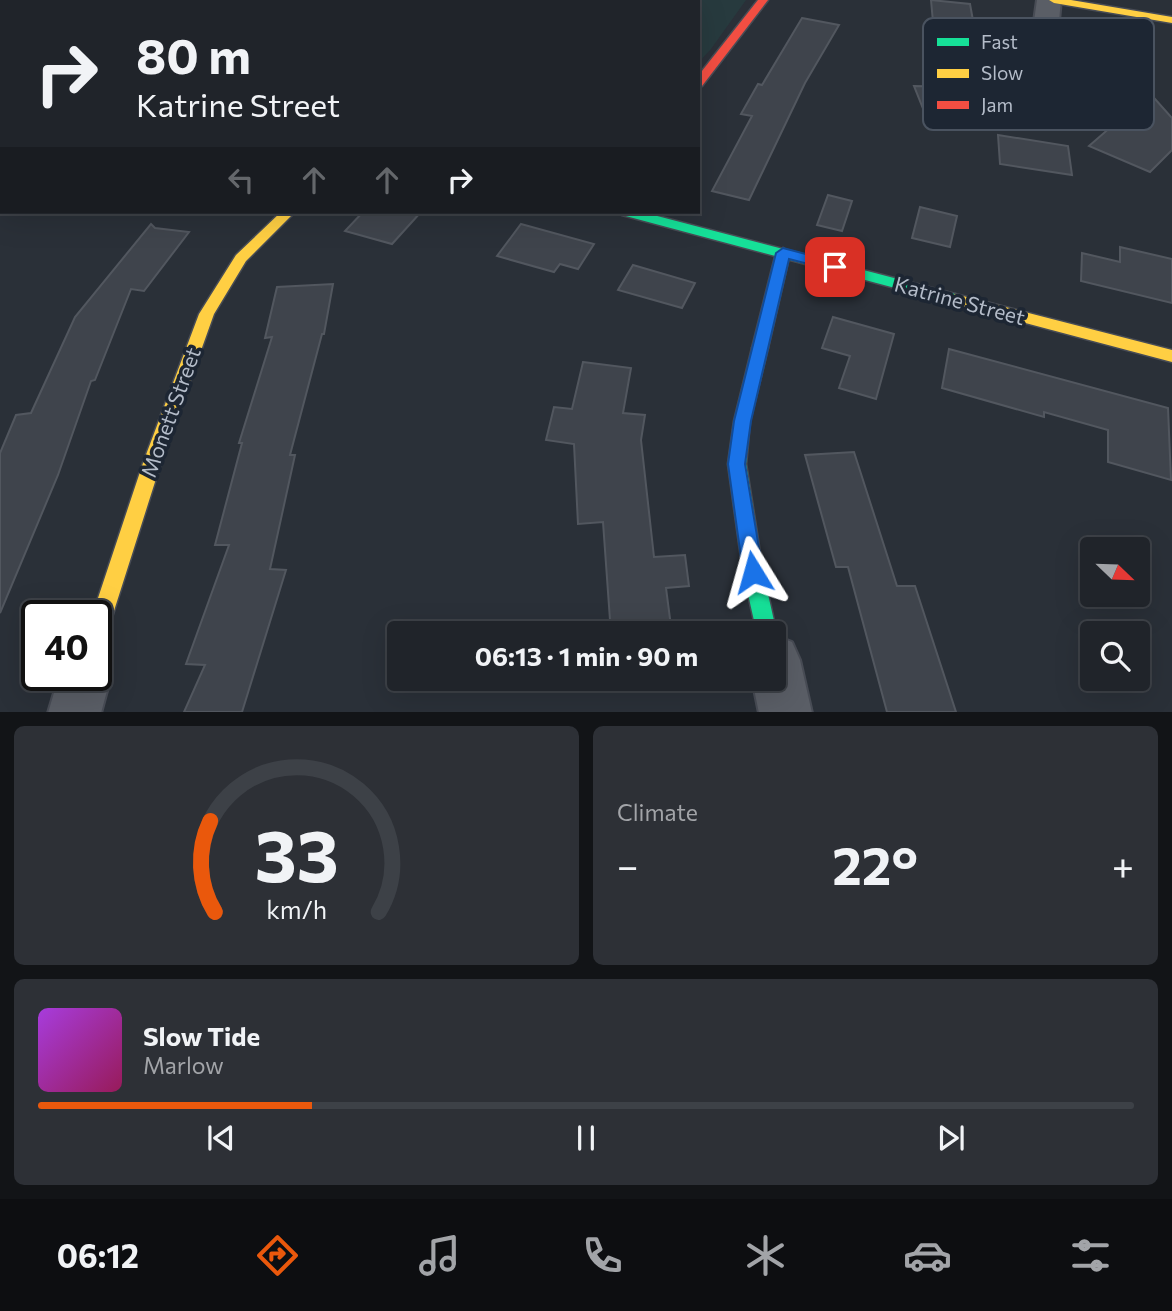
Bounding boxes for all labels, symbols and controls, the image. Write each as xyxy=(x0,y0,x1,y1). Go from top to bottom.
legend xyxy=(923,18,1154,130)
text: 80 m xyxy=(136,24,251,84)
icon: right xyxy=(21,28,112,119)
text: Fast xyxy=(981,30,1018,53)
text: Slow xyxy=(981,61,1023,84)
text: Katrine Street xyxy=(136,84,340,124)
text: Jam xyxy=(981,93,1013,116)
icon: left xyxy=(222,161,260,199)
icon: ahead xyxy=(295,161,333,199)
icon: ahead xyxy=(368,161,406,199)
icon: right xyxy=(441,161,479,199)
pin xyxy=(805,237,865,297)
icon: arrive xyxy=(816,248,854,286)
street label: Katrine Street xyxy=(892,271,1028,329)
street label: Monett Street xyxy=(135,344,205,480)
position arrow xyxy=(716,535,790,609)
north arrow xyxy=(1080,537,1150,607)
map controls xyxy=(1080,537,1150,691)
speed limit sign: 40 xyxy=(21,600,112,691)
button: search xyxy=(1080,621,1150,691)
text: 06:13 · 1 min · 90 m xyxy=(475,640,698,671)
text: Climate xyxy=(617,798,698,826)
text: 33 xyxy=(254,808,339,897)
text: 22° xyxy=(832,832,918,896)
text: − xyxy=(617,841,639,888)
text: + xyxy=(1112,841,1134,888)
text: km/h xyxy=(266,893,327,923)
text: Slow Tide xyxy=(143,1020,260,1051)
text: Marlow xyxy=(143,1051,224,1079)
icon: previous xyxy=(202,1119,240,1157)
icon: pause xyxy=(567,1119,605,1157)
icon: next xyxy=(932,1119,970,1157)
icon: directions xyxy=(253,1231,302,1280)
icon: music xyxy=(415,1231,464,1280)
icon: phone xyxy=(578,1231,627,1280)
icon: climate xyxy=(741,1231,790,1280)
icon: car xyxy=(903,1231,952,1280)
icon: filters xyxy=(1066,1231,1115,1280)
text: 06:12 xyxy=(57,1235,139,1275)

